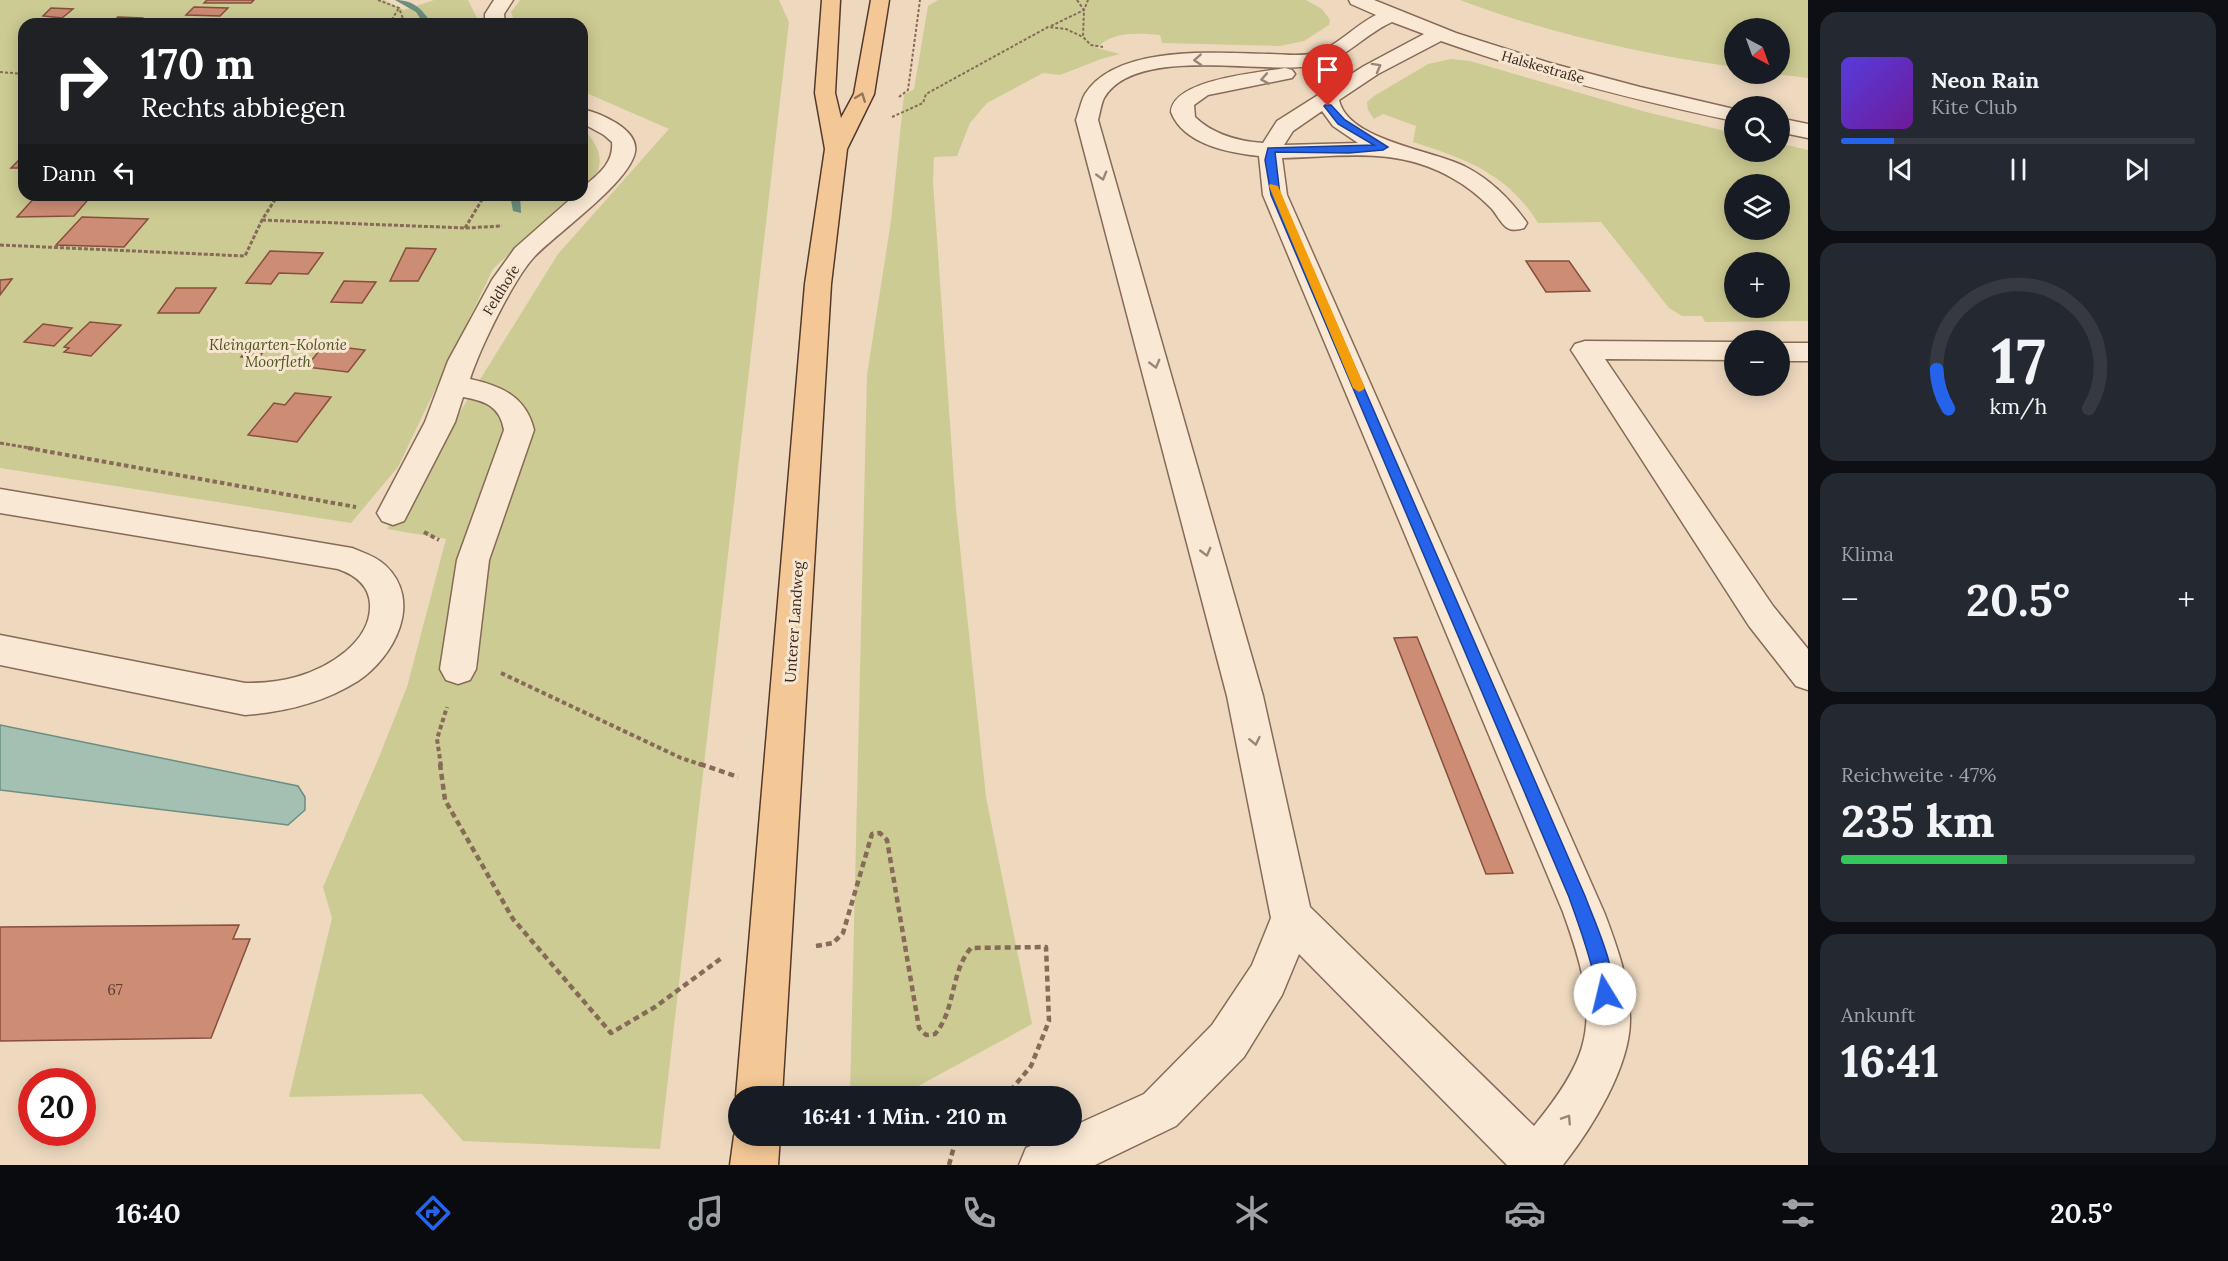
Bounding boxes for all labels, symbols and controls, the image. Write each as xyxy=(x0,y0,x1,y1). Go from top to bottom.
north arrow xyxy=(1724,18,1790,84)
map controls xyxy=(1724,18,1790,396)
text: 170 m xyxy=(141,37,254,91)
icon: right xyxy=(42,42,120,120)
pin xyxy=(1302,44,1353,106)
street label: Halskestraße xyxy=(1499,47,1587,88)
one-way arrow xyxy=(1194,53,1203,66)
icon: arrive xyxy=(1311,53,1344,86)
one-way arrow xyxy=(1371,63,1382,74)
text: Neon Rain xyxy=(1931,66,2039,94)
one-way arrow xyxy=(1260,72,1270,85)
text: Rechts abbiegen xyxy=(141,90,346,124)
one-way arrow xyxy=(854,92,867,102)
text: Kite Club xyxy=(1931,94,2017,119)
button: search xyxy=(1724,96,1790,162)
icon: previous xyxy=(1884,153,1917,186)
icon: pause xyxy=(2002,153,2035,186)
icon: next xyxy=(2120,153,2153,186)
icon: left xyxy=(108,156,141,189)
text: Dann xyxy=(42,159,96,187)
one-way arrow xyxy=(1095,171,1108,181)
button: layers xyxy=(1724,174,1790,240)
button: + xyxy=(1724,252,1790,318)
street label: Feldhofe xyxy=(479,261,524,319)
text: 17 xyxy=(1991,320,2045,400)
button: − xyxy=(1724,330,1790,396)
park label: Kleingarten-Kolonie Moorfleth xyxy=(209,335,347,371)
one-way arrow xyxy=(1147,359,1160,369)
text: km/h xyxy=(1989,392,2047,420)
text: Klima xyxy=(1841,541,1894,566)
one-way arrow xyxy=(1199,546,1211,557)
street label: Unterer Landweg xyxy=(780,560,808,684)
text: 20.5° xyxy=(1966,571,2070,628)
text: − xyxy=(1841,578,1859,620)
text: + xyxy=(2177,578,2195,620)
one-way arrow xyxy=(1248,736,1261,746)
text: Reichweite · 47% xyxy=(1841,762,1997,787)
text: 235 km xyxy=(1841,792,1994,849)
position arrow xyxy=(1573,962,1637,1026)
house number: 67 xyxy=(107,980,123,999)
text: Ankunft xyxy=(1841,1002,1915,1027)
text: 16:41 xyxy=(1841,1032,1939,1089)
speed limit sign: 20 xyxy=(18,1068,96,1146)
text: 16:41 · 1 Min. · 210 m xyxy=(803,1102,1007,1130)
one-way arrow xyxy=(1560,1115,1571,1126)
icon: directions xyxy=(412,1192,454,1234)
icon: music xyxy=(685,1192,727,1234)
icon: phone xyxy=(958,1192,1000,1234)
icon: climate xyxy=(1231,1192,1273,1234)
icon: car xyxy=(1504,1192,1546,1234)
icon: filters xyxy=(1777,1192,1819,1234)
text: 16:40 xyxy=(116,1196,181,1230)
text: 20.5° xyxy=(2050,1196,2112,1230)

